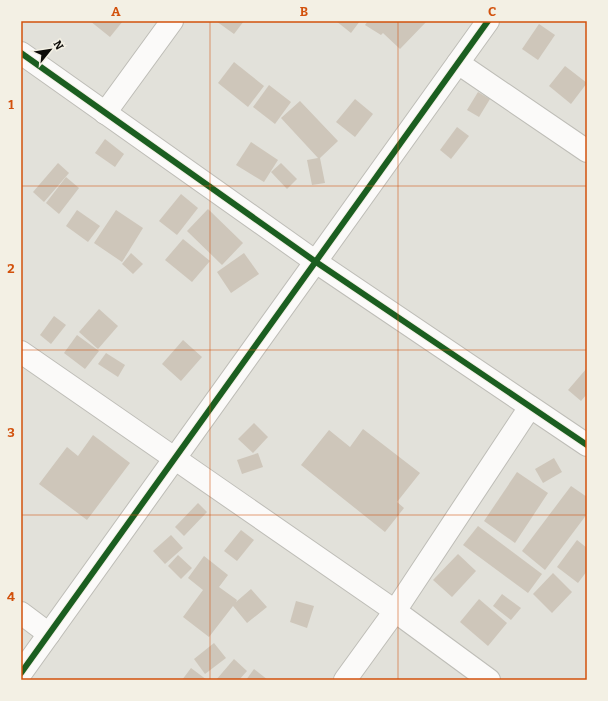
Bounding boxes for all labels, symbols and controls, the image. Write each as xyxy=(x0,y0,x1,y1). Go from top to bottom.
text: A xyxy=(111,4,121,19)
text: B xyxy=(300,4,308,19)
text: C xyxy=(488,4,496,19)
north arrow xyxy=(30,30,70,70)
text: N xyxy=(50,38,66,53)
text: 1 xyxy=(8,97,14,112)
text: 2 xyxy=(7,261,15,276)
text: 3 xyxy=(7,425,15,440)
text: 4 xyxy=(7,589,15,604)

